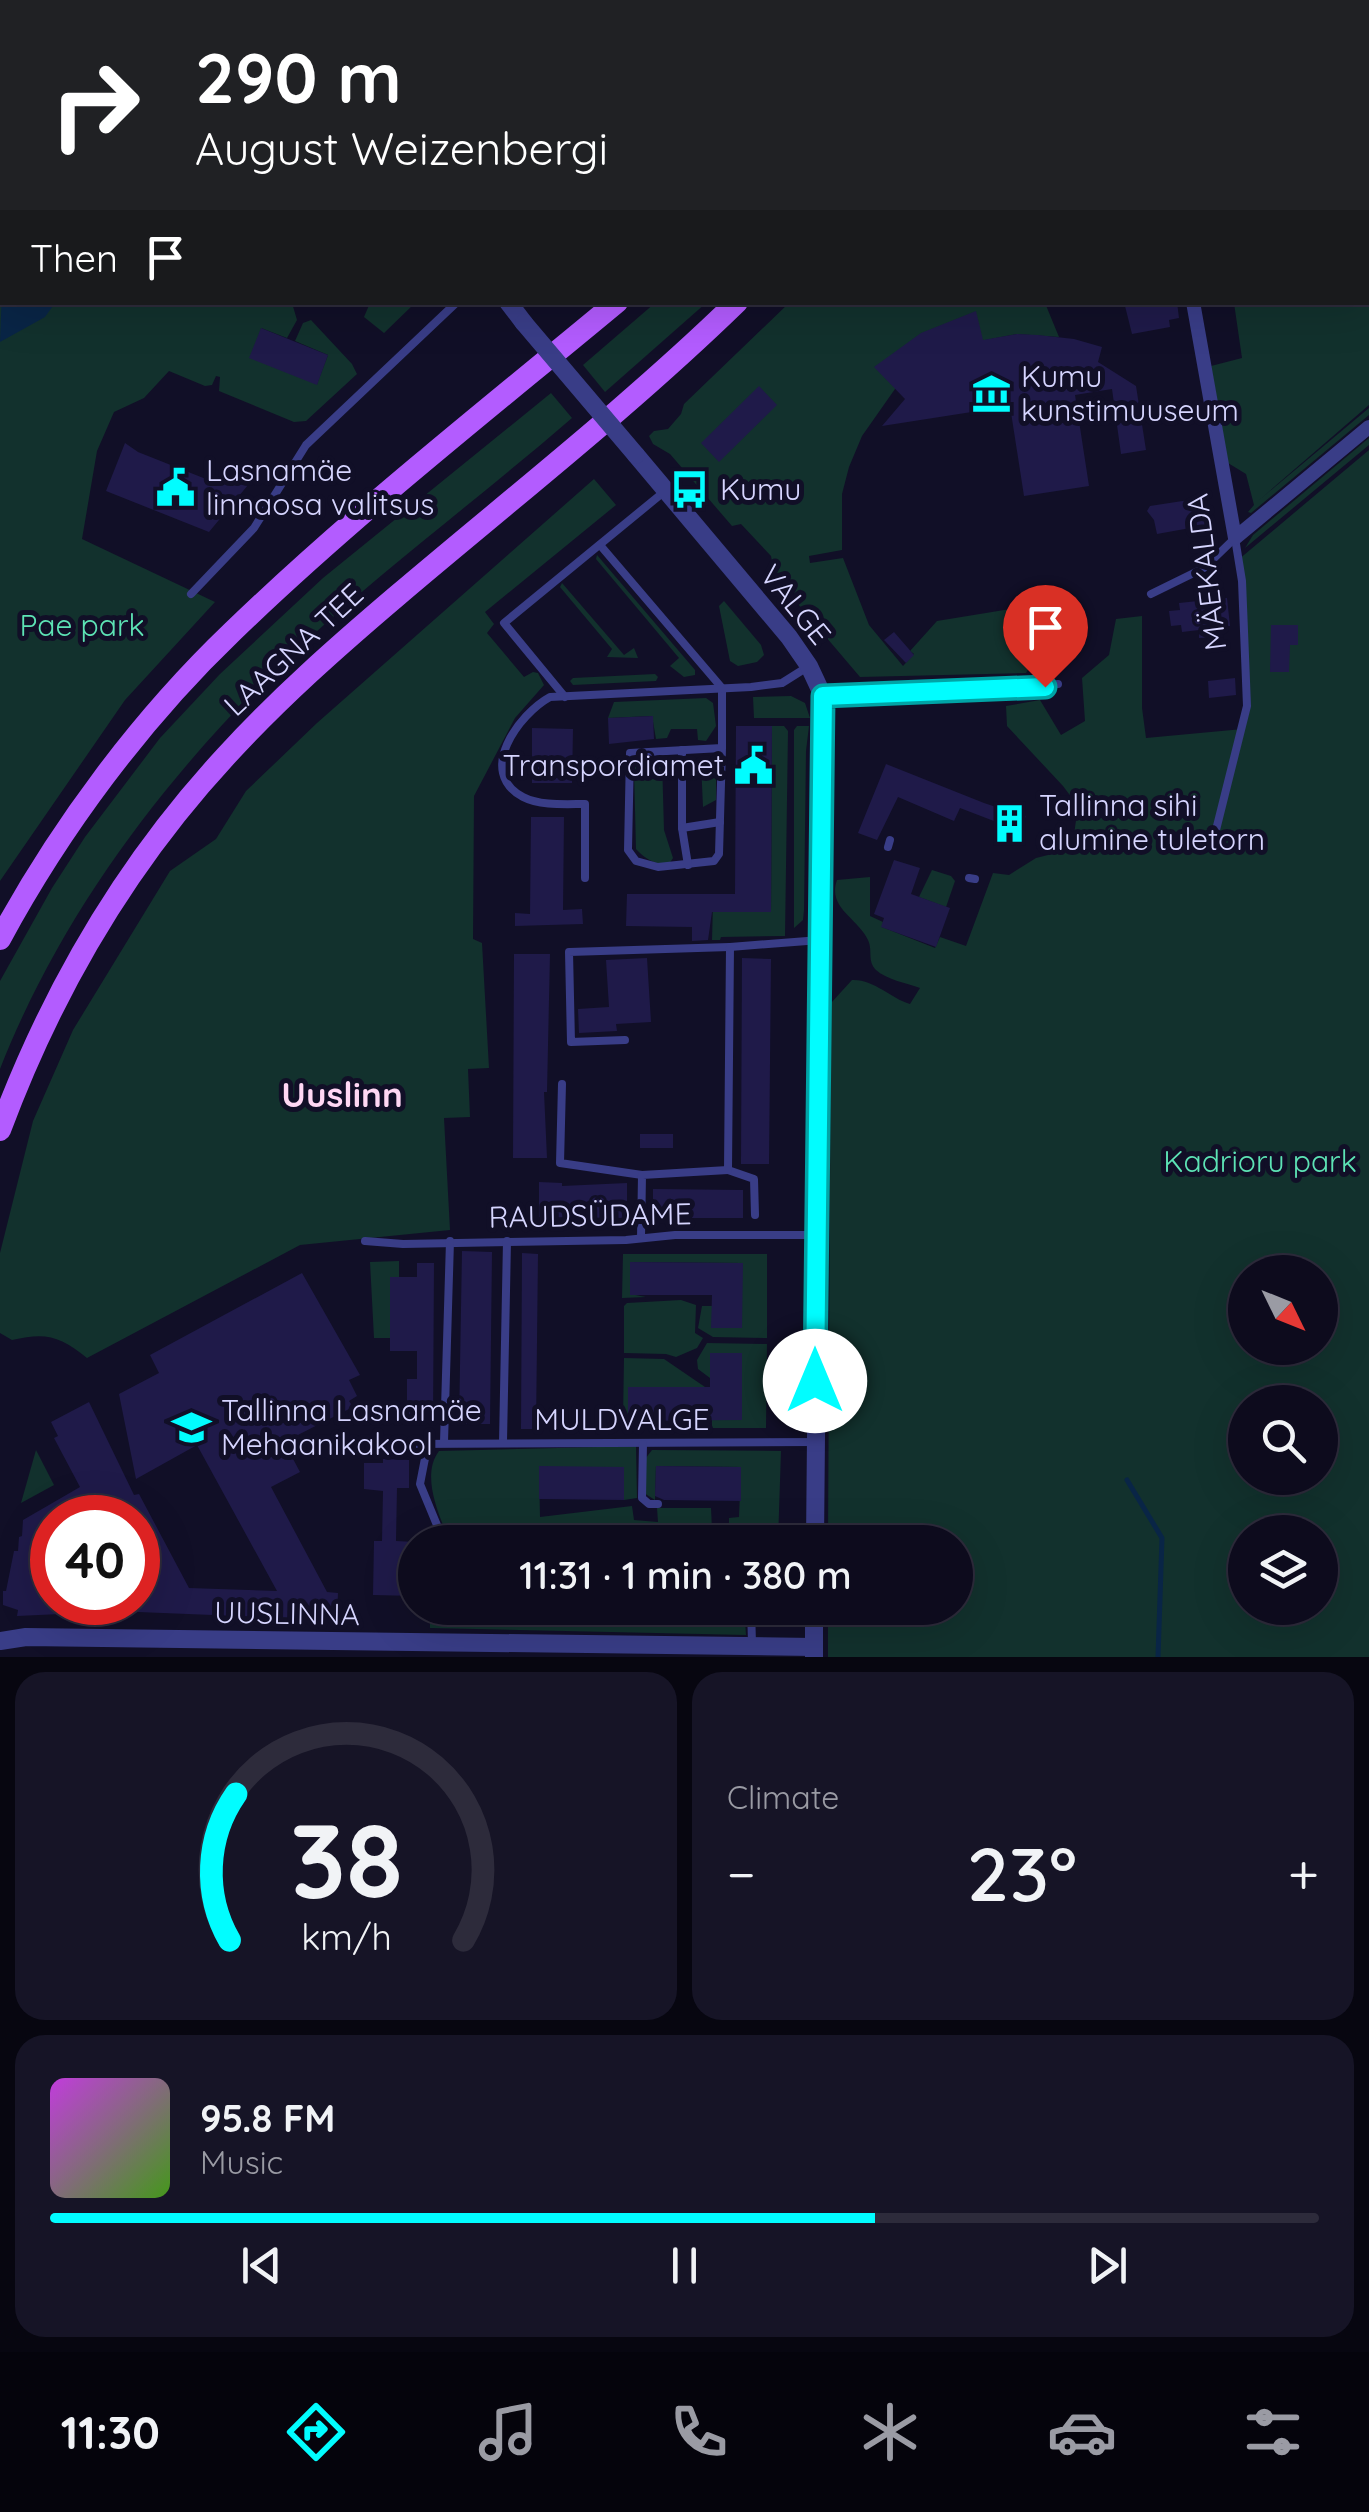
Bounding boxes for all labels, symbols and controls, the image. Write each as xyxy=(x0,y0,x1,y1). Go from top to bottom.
text: 290 m xyxy=(195,33,402,121)
icon: right xyxy=(30,40,160,170)
text: August Weizenbergi xyxy=(195,120,608,176)
icon: arrive xyxy=(138,230,193,285)
text: Then xyxy=(30,234,118,282)
place label: Kumu kunstimuuseum xyxy=(1021,357,1239,429)
museum icon: Kumu kunstimuuseum xyxy=(970,373,1012,415)
place label: Lasnamäe linnaosa valitsus xyxy=(206,451,434,523)
public building icon: Lasnamäe linnaosa valitsus xyxy=(155,467,197,509)
bus stop icon: Kumu xyxy=(669,469,711,511)
place label: Kumu xyxy=(720,470,801,508)
street label: MÄEKALDA xyxy=(1178,492,1234,653)
street label: VALGE xyxy=(752,557,839,652)
street label: LAAGNA TEE xyxy=(216,575,371,724)
pin xyxy=(1003,585,1088,688)
icon: arrive xyxy=(1018,600,1073,655)
park label: Pae park xyxy=(19,606,145,644)
public building icon: Transpordiamet xyxy=(733,745,775,787)
place label: Transpordiamet xyxy=(502,746,724,784)
place label: Tallinna sihi alumine tuletorn xyxy=(1039,786,1265,858)
building icon: Tallinna sihi alumine tuletorn xyxy=(988,802,1030,844)
district label: Uuslinn xyxy=(281,1072,403,1116)
park label: Kadrioru park xyxy=(1163,1142,1357,1180)
street label: RAUDSÜDAME xyxy=(488,1194,692,1236)
north arrow xyxy=(1228,1255,1338,1365)
map controls xyxy=(1228,1255,1338,1625)
position arrow xyxy=(763,1329,867,1433)
button: search xyxy=(1228,1385,1338,1495)
place label: Tallinna Lasnamäe Mehaanikakool xyxy=(221,1391,482,1463)
street label: MULDVALGE xyxy=(534,1400,710,1438)
school or university icon: Tallinna Lasnamäe Mehaanikakool xyxy=(170,1407,212,1449)
speed limit sign: 40 xyxy=(30,1495,160,1625)
button: layers xyxy=(1228,1515,1338,1625)
text: 11:31 · 1 min · 380 m xyxy=(519,1551,852,1599)
street label: UUSLINNA xyxy=(214,1593,360,1633)
text: Climate xyxy=(727,1777,839,1817)
text: 38 xyxy=(290,1794,402,1924)
text: 23° xyxy=(967,1826,1077,1920)
text: − xyxy=(727,1839,756,1908)
text: + xyxy=(1288,1839,1319,1908)
text: km/h xyxy=(301,1914,391,1959)
text: 95.8 FM xyxy=(200,2094,335,2142)
text: Music xyxy=(200,2142,283,2182)
icon: previous xyxy=(234,2238,289,2293)
icon: pause xyxy=(657,2238,712,2293)
icon: next xyxy=(1080,2238,1135,2293)
icon: directions xyxy=(281,2397,351,2467)
icon: music xyxy=(473,2397,543,2467)
icon: phone xyxy=(664,2397,734,2467)
icon: climate xyxy=(855,2397,925,2467)
icon: car xyxy=(1047,2397,1117,2467)
icon: filters xyxy=(1238,2397,1308,2467)
text: 11:30 xyxy=(61,2404,160,2460)

